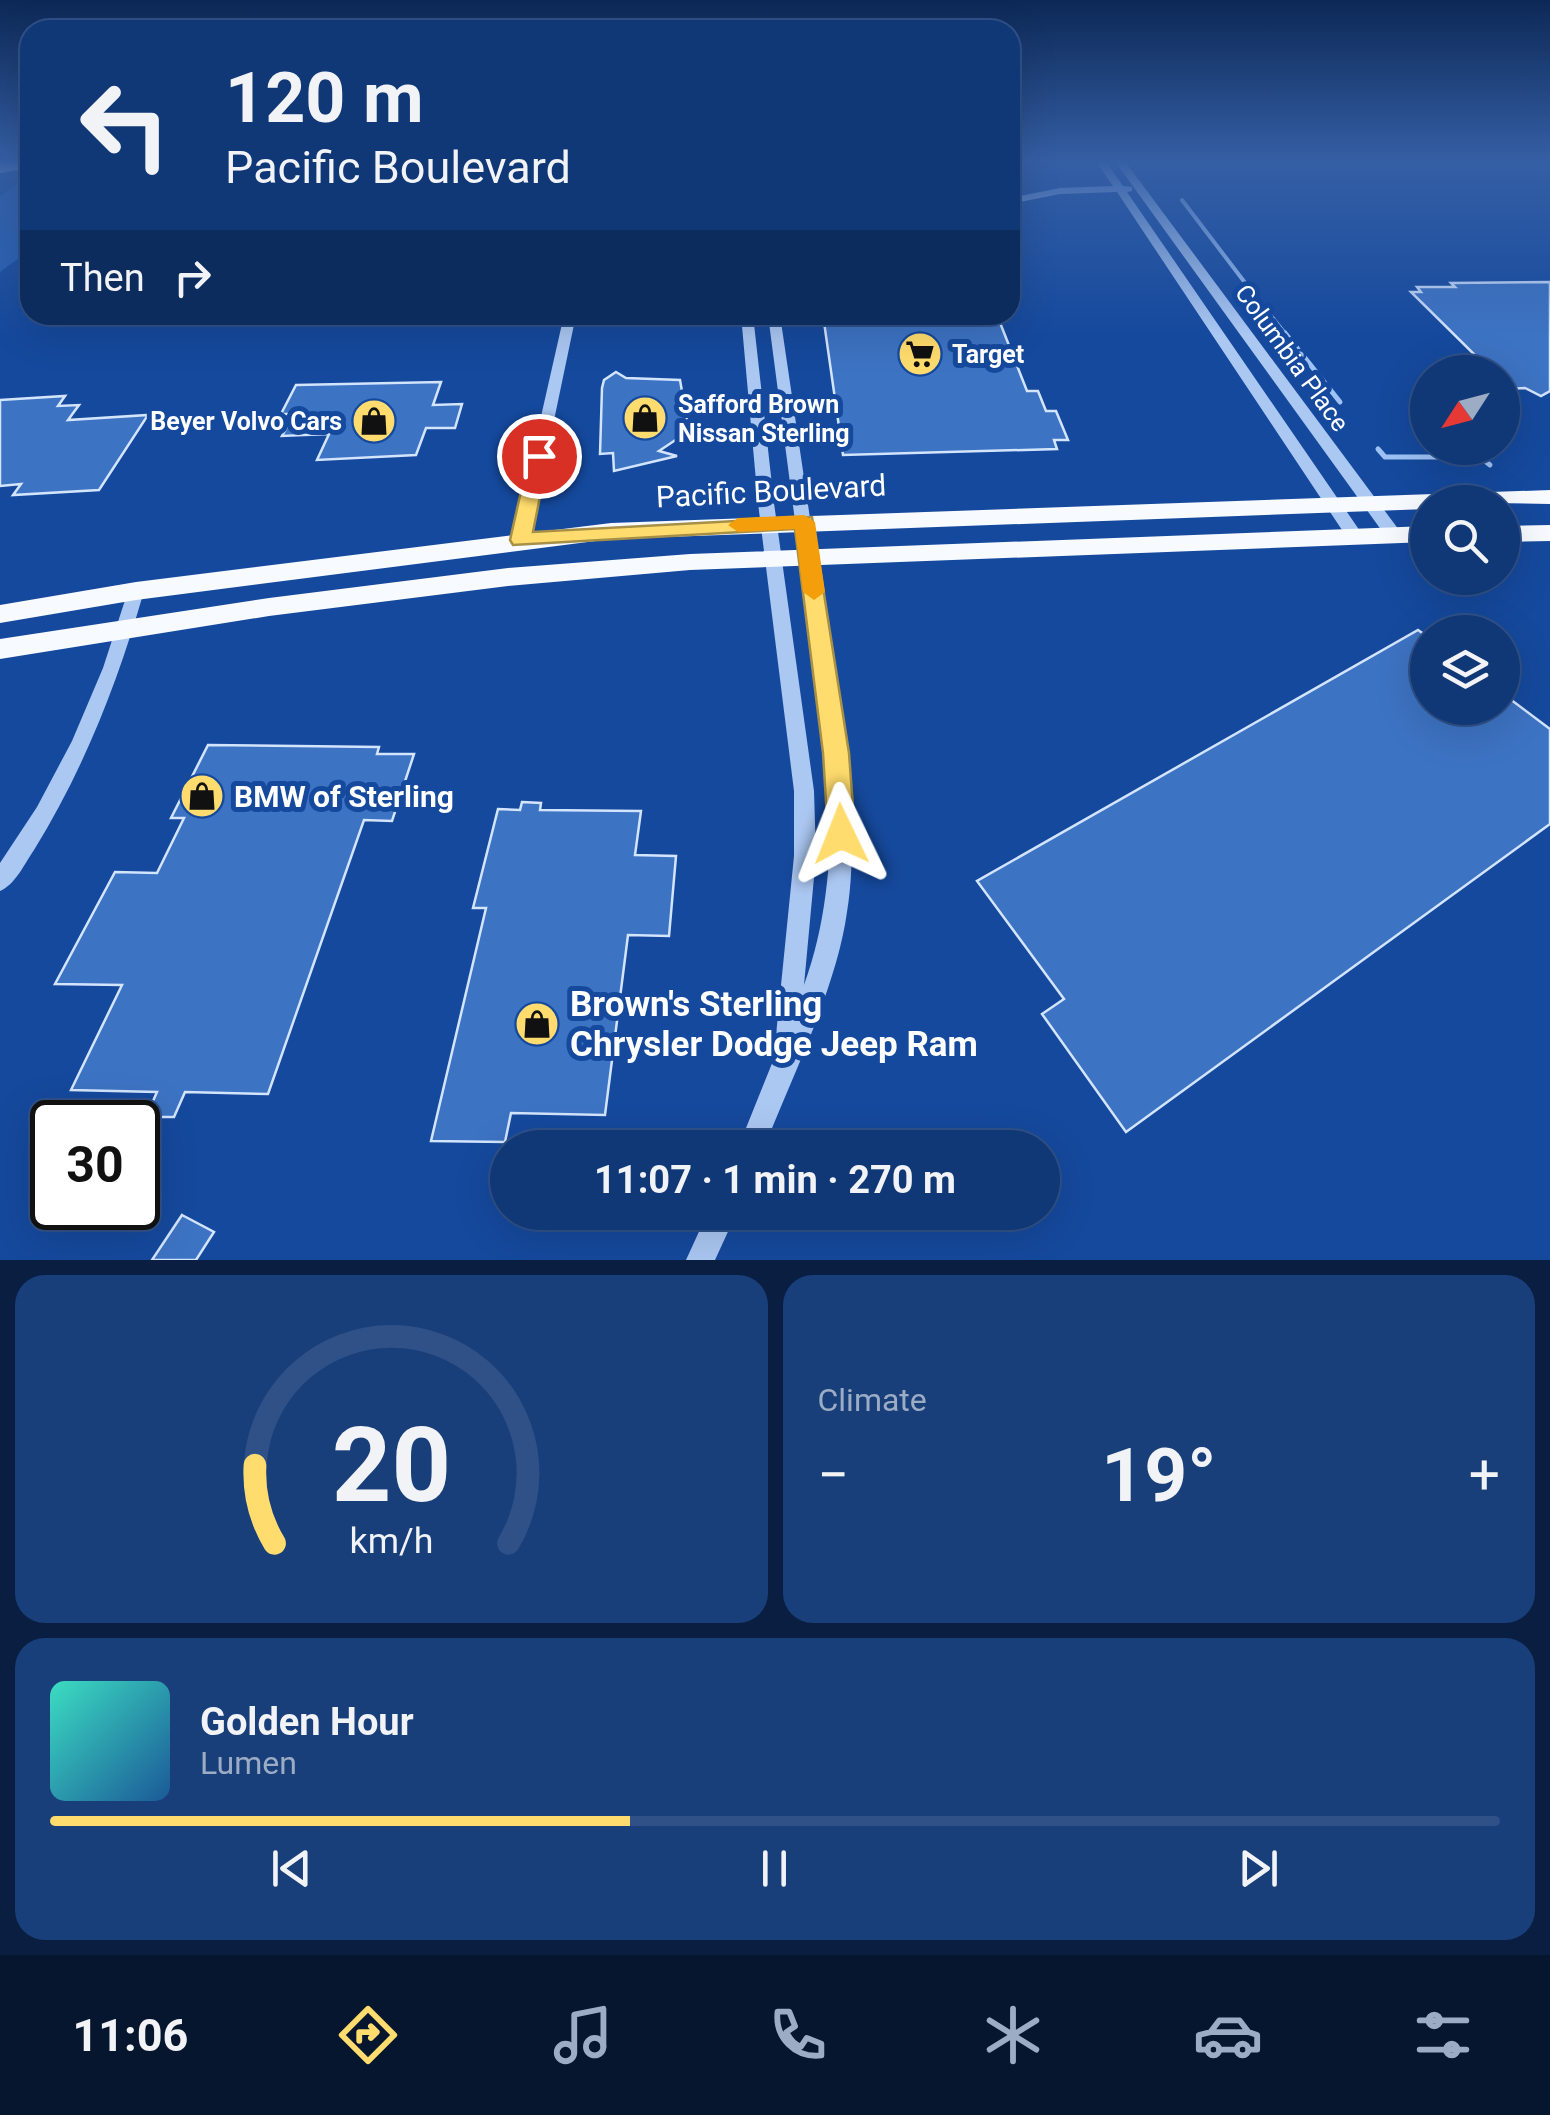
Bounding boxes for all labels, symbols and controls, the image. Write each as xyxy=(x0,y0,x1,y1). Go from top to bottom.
text: 120 m xyxy=(225,57,424,139)
icon: left xyxy=(60,60,190,190)
text: Pacific Boulevard xyxy=(225,141,571,194)
icon: right xyxy=(165,250,220,305)
text: Then xyxy=(60,256,145,300)
street label: Columbia Place xyxy=(1229,279,1355,437)
supermarket icon: Target xyxy=(897,331,943,377)
place label: Target xyxy=(952,340,1024,369)
north arrow xyxy=(1410,355,1520,465)
map controls xyxy=(1410,355,1520,725)
place label: Safford Brown Nissan Sterling xyxy=(678,390,850,448)
shop icon: Safford Brown Nissan Sterling xyxy=(622,395,668,441)
shop icon: Beyer Volvo Cars xyxy=(351,398,397,444)
place label: Beyer Volvo Cars xyxy=(150,407,342,436)
pin xyxy=(497,414,582,499)
icon: arrive xyxy=(512,429,567,484)
street label: Pacific Boulevard xyxy=(655,467,887,515)
button: search xyxy=(1410,485,1520,595)
button: layers xyxy=(1410,615,1520,725)
shop icon: BMW of Sterling xyxy=(179,773,225,819)
place label: BMW of Sterling xyxy=(234,779,454,814)
position arrow xyxy=(789,782,893,886)
place label: Brown's Sterling Chrysler Dodge Jeep Ram xyxy=(570,984,978,1065)
shop icon: Brown's Sterling Chrysler Dodge Jeep Ram xyxy=(514,1001,560,1047)
speed limit sign: 30 xyxy=(30,1100,160,1230)
text: 11:07 · 1 min · 270 m xyxy=(594,1158,956,1202)
text: Climate xyxy=(818,1381,927,1419)
text: 20 xyxy=(332,1405,451,1526)
text: 19° xyxy=(1101,1431,1217,1519)
text: − xyxy=(818,1443,849,1507)
text: + xyxy=(1469,1443,1500,1507)
text: km/h xyxy=(349,1520,433,1562)
text: Golden Hour xyxy=(200,1700,414,1744)
text: Lumen xyxy=(200,1744,297,1782)
icon: previous xyxy=(264,1841,319,1896)
icon: pause xyxy=(747,1841,802,1896)
icon: next xyxy=(1231,1841,1286,1896)
icon: directions xyxy=(333,2000,403,2070)
icon: music xyxy=(548,2000,618,2070)
icon: phone xyxy=(763,2000,833,2070)
icon: climate xyxy=(978,2000,1048,2070)
icon: car xyxy=(1193,2000,1263,2070)
icon: filters xyxy=(1408,2000,1478,2070)
text: 11:06 xyxy=(72,2009,188,2062)

